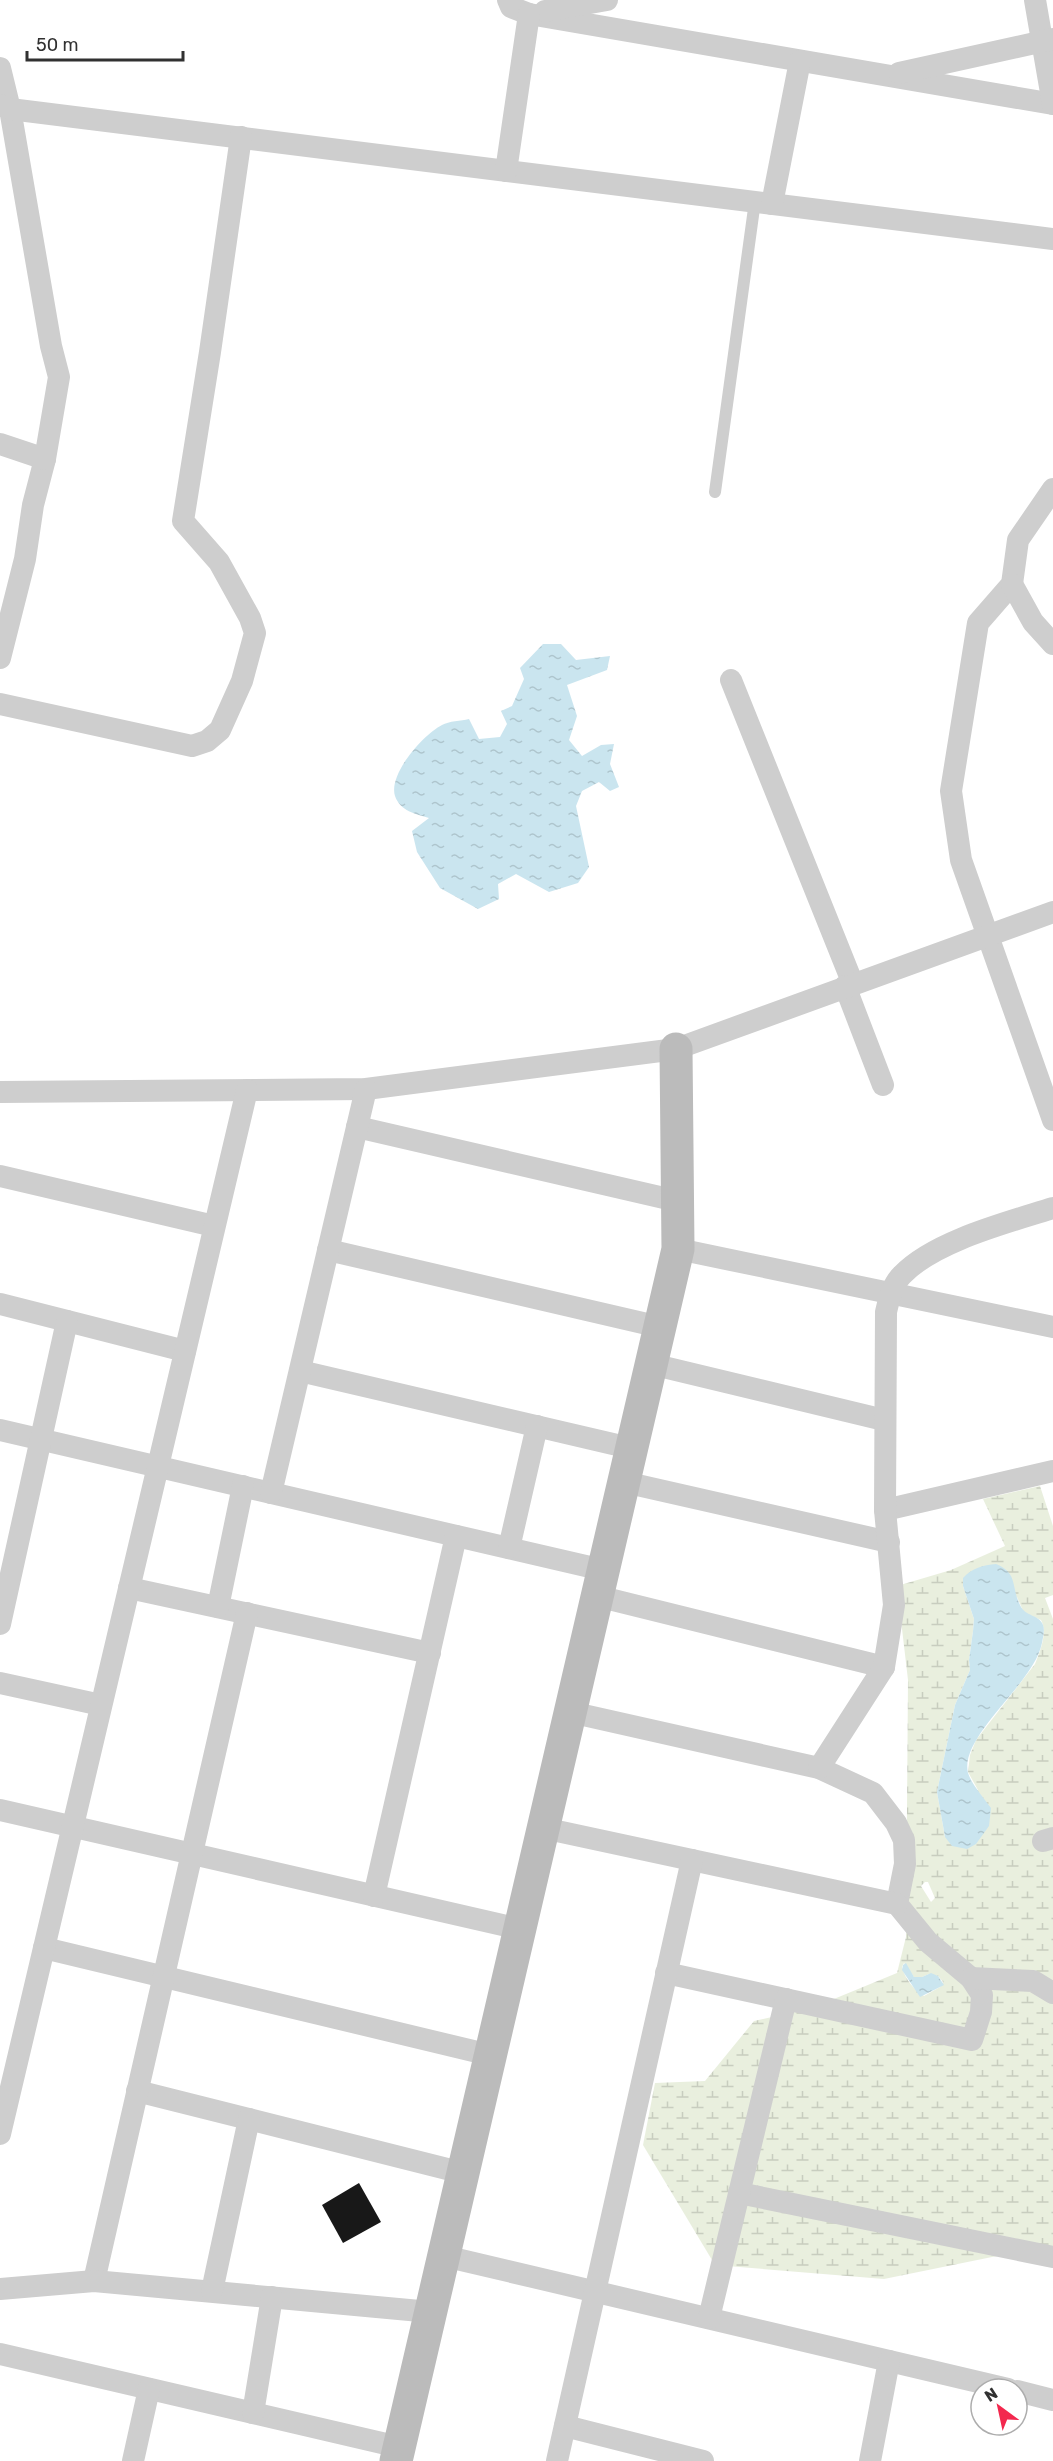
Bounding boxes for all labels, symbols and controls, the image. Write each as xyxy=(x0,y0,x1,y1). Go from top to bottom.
scale bar xyxy=(27,24,183,62)
text: 50 m xyxy=(36,34,79,56)
north arrow xyxy=(969,2377,1029,2437)
text: N xyxy=(981,2384,1001,2406)

